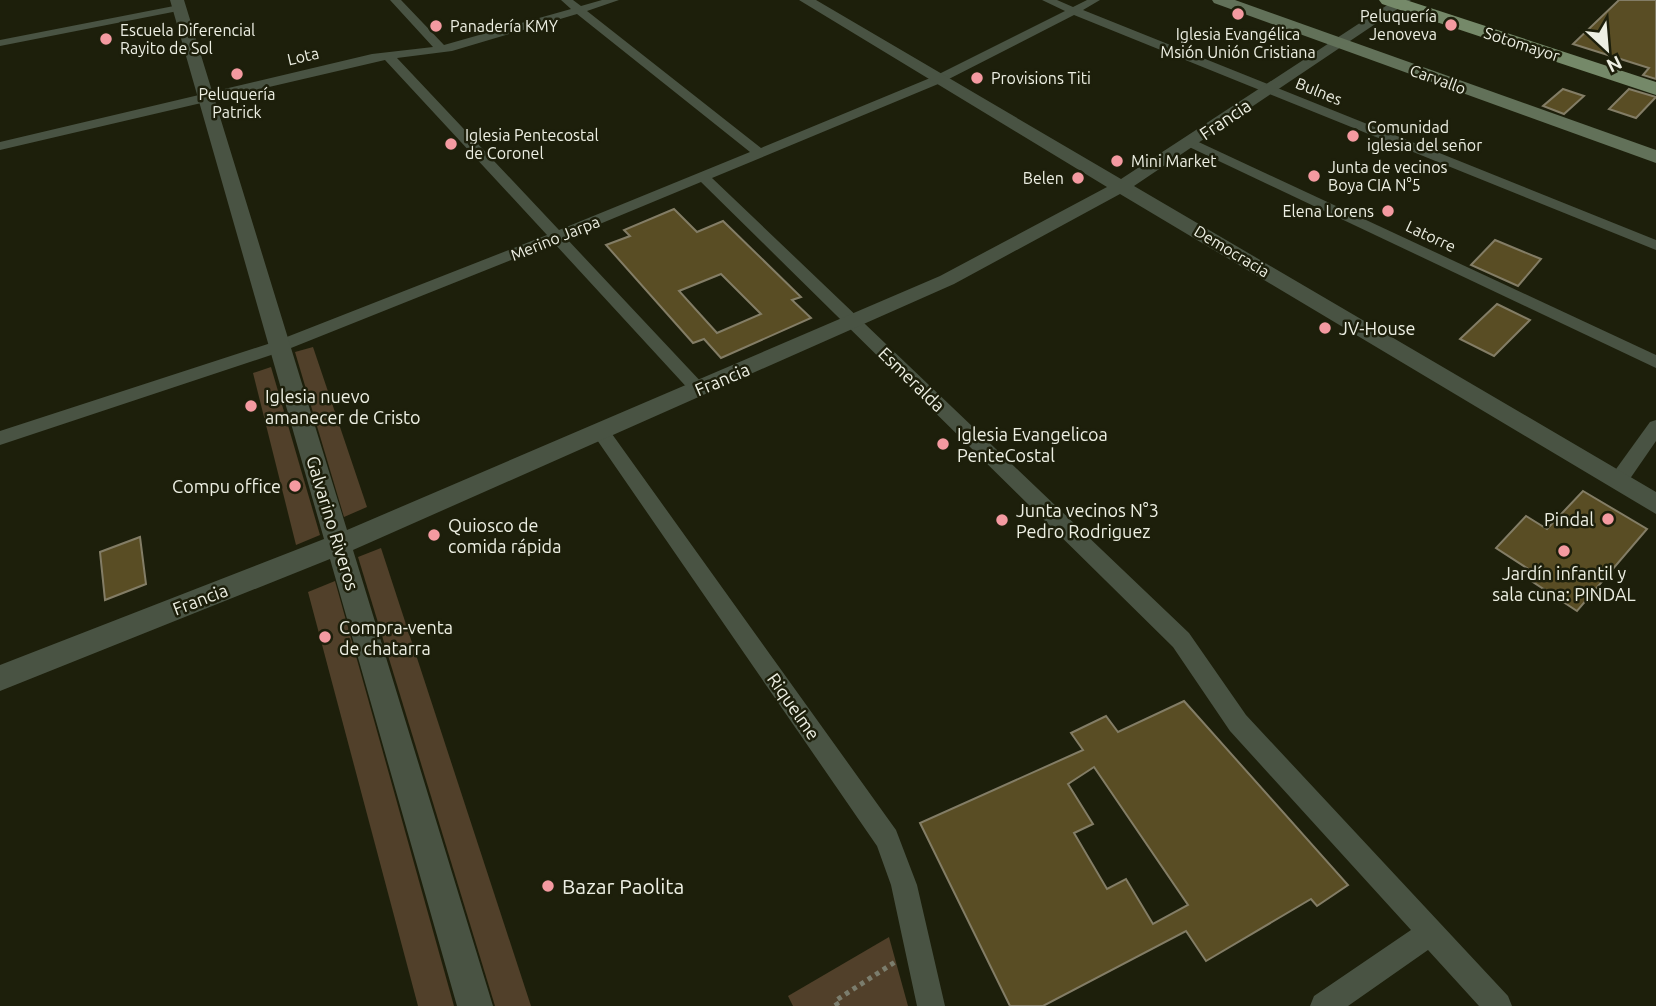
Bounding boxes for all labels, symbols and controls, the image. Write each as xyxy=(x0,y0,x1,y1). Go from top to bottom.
marker: Iglesia Evangélica Msión Unión Cristiana xyxy=(1230,6,1246,22)
place label: Peluquería Jenoveva xyxy=(1360,7,1437,43)
north arrow xyxy=(1572,14,1642,84)
place label: Panadería KMY xyxy=(450,17,559,35)
marker: Peluquería Jenoveva xyxy=(1443,17,1459,33)
marker: Panadería KMY xyxy=(428,18,444,34)
place label: Escuela Diferencial Rayito de Sol xyxy=(120,21,255,57)
street label: Sotomayor xyxy=(1482,23,1562,65)
place label: Iglesia Evangélica Msión Unión Cristiana xyxy=(1160,25,1316,61)
marker: Escuela Diferencial Rayito de Sol xyxy=(98,31,114,47)
street label: Lota xyxy=(285,44,321,68)
text: N xyxy=(1603,51,1626,77)
street label: Carvallo xyxy=(1408,61,1468,97)
marker: Peluquería Patrick xyxy=(229,66,245,82)
place label: Provisions Titi xyxy=(991,69,1091,87)
marker: Provisions Titi xyxy=(969,70,985,86)
street label: Bulnes xyxy=(1293,74,1345,108)
place label: Peluquería Patrick xyxy=(199,85,275,121)
street label: Francia xyxy=(1196,95,1254,143)
place label: Comunidad iglesia del señor xyxy=(1367,118,1482,154)
place label: Iglesia Pentecostal de Coronel xyxy=(465,126,599,162)
marker: Comunidad iglesia del señor xyxy=(1345,128,1361,144)
marker: Iglesia Pentecostal de Coronel xyxy=(443,136,459,152)
place label: Mini Market xyxy=(1131,152,1217,170)
marker: Mini Market xyxy=(1109,153,1125,169)
place label: Junta de vecinos Boya CIA N°5 xyxy=(1328,158,1448,194)
marker: Junta de vecinos Boya CIA N°5 xyxy=(1306,168,1322,184)
place label: Belen xyxy=(1023,169,1064,187)
marker: Belen xyxy=(1070,170,1086,186)
place label: Elena Lorens xyxy=(1283,202,1374,220)
marker: Elena Lorens xyxy=(1380,203,1396,219)
street label: Merino Jarpa xyxy=(508,212,602,264)
street label: Latorre xyxy=(1403,217,1459,255)
street label: Democracia xyxy=(1191,222,1273,280)
place label: JV-House xyxy=(1339,318,1416,338)
marker: JV-House xyxy=(1317,320,1333,336)
street label: Esmeralda xyxy=(875,343,949,415)
street label: Francia xyxy=(692,359,752,399)
place label: Iglesia nuevo amanecer de Cristo xyxy=(265,386,421,427)
marker: Iglesia nuevo amanecer de Cristo xyxy=(243,398,259,414)
place label: Iglesia Evangelicoa PenteCostal xyxy=(957,424,1108,465)
marker: Iglesia Evangelicoa PenteCostal xyxy=(935,436,951,452)
street label: Galvarino Riveros xyxy=(303,453,363,593)
place label: Compu office xyxy=(172,476,281,496)
marker: Compu office xyxy=(287,478,303,494)
place label: Junta vecinos N°3 Pedro Rodriguez xyxy=(1016,500,1159,541)
place label: Pindal xyxy=(1544,509,1594,529)
marker: Pindal xyxy=(1600,511,1616,527)
marker: Junta vecinos N°3 Pedro Rodriguez xyxy=(994,512,1010,528)
place label: Quiosco de comida rápida xyxy=(448,515,561,556)
marker: Quiosco de comida rápida xyxy=(426,527,442,543)
marker: Jardín infantil y sala cuna: PINDAL xyxy=(1556,543,1572,559)
place label: Jardín infantil y sala cuna: PINDAL xyxy=(1492,563,1636,604)
street label: Francia xyxy=(170,579,230,619)
place label: Compra-venta de chatarra xyxy=(339,617,453,658)
marker: Compra-venta de chatarra xyxy=(317,629,333,645)
street label: Riquelme xyxy=(764,669,824,743)
place label: Bazar Paolita xyxy=(562,874,684,898)
marker: Bazar Paolita xyxy=(540,878,556,894)

